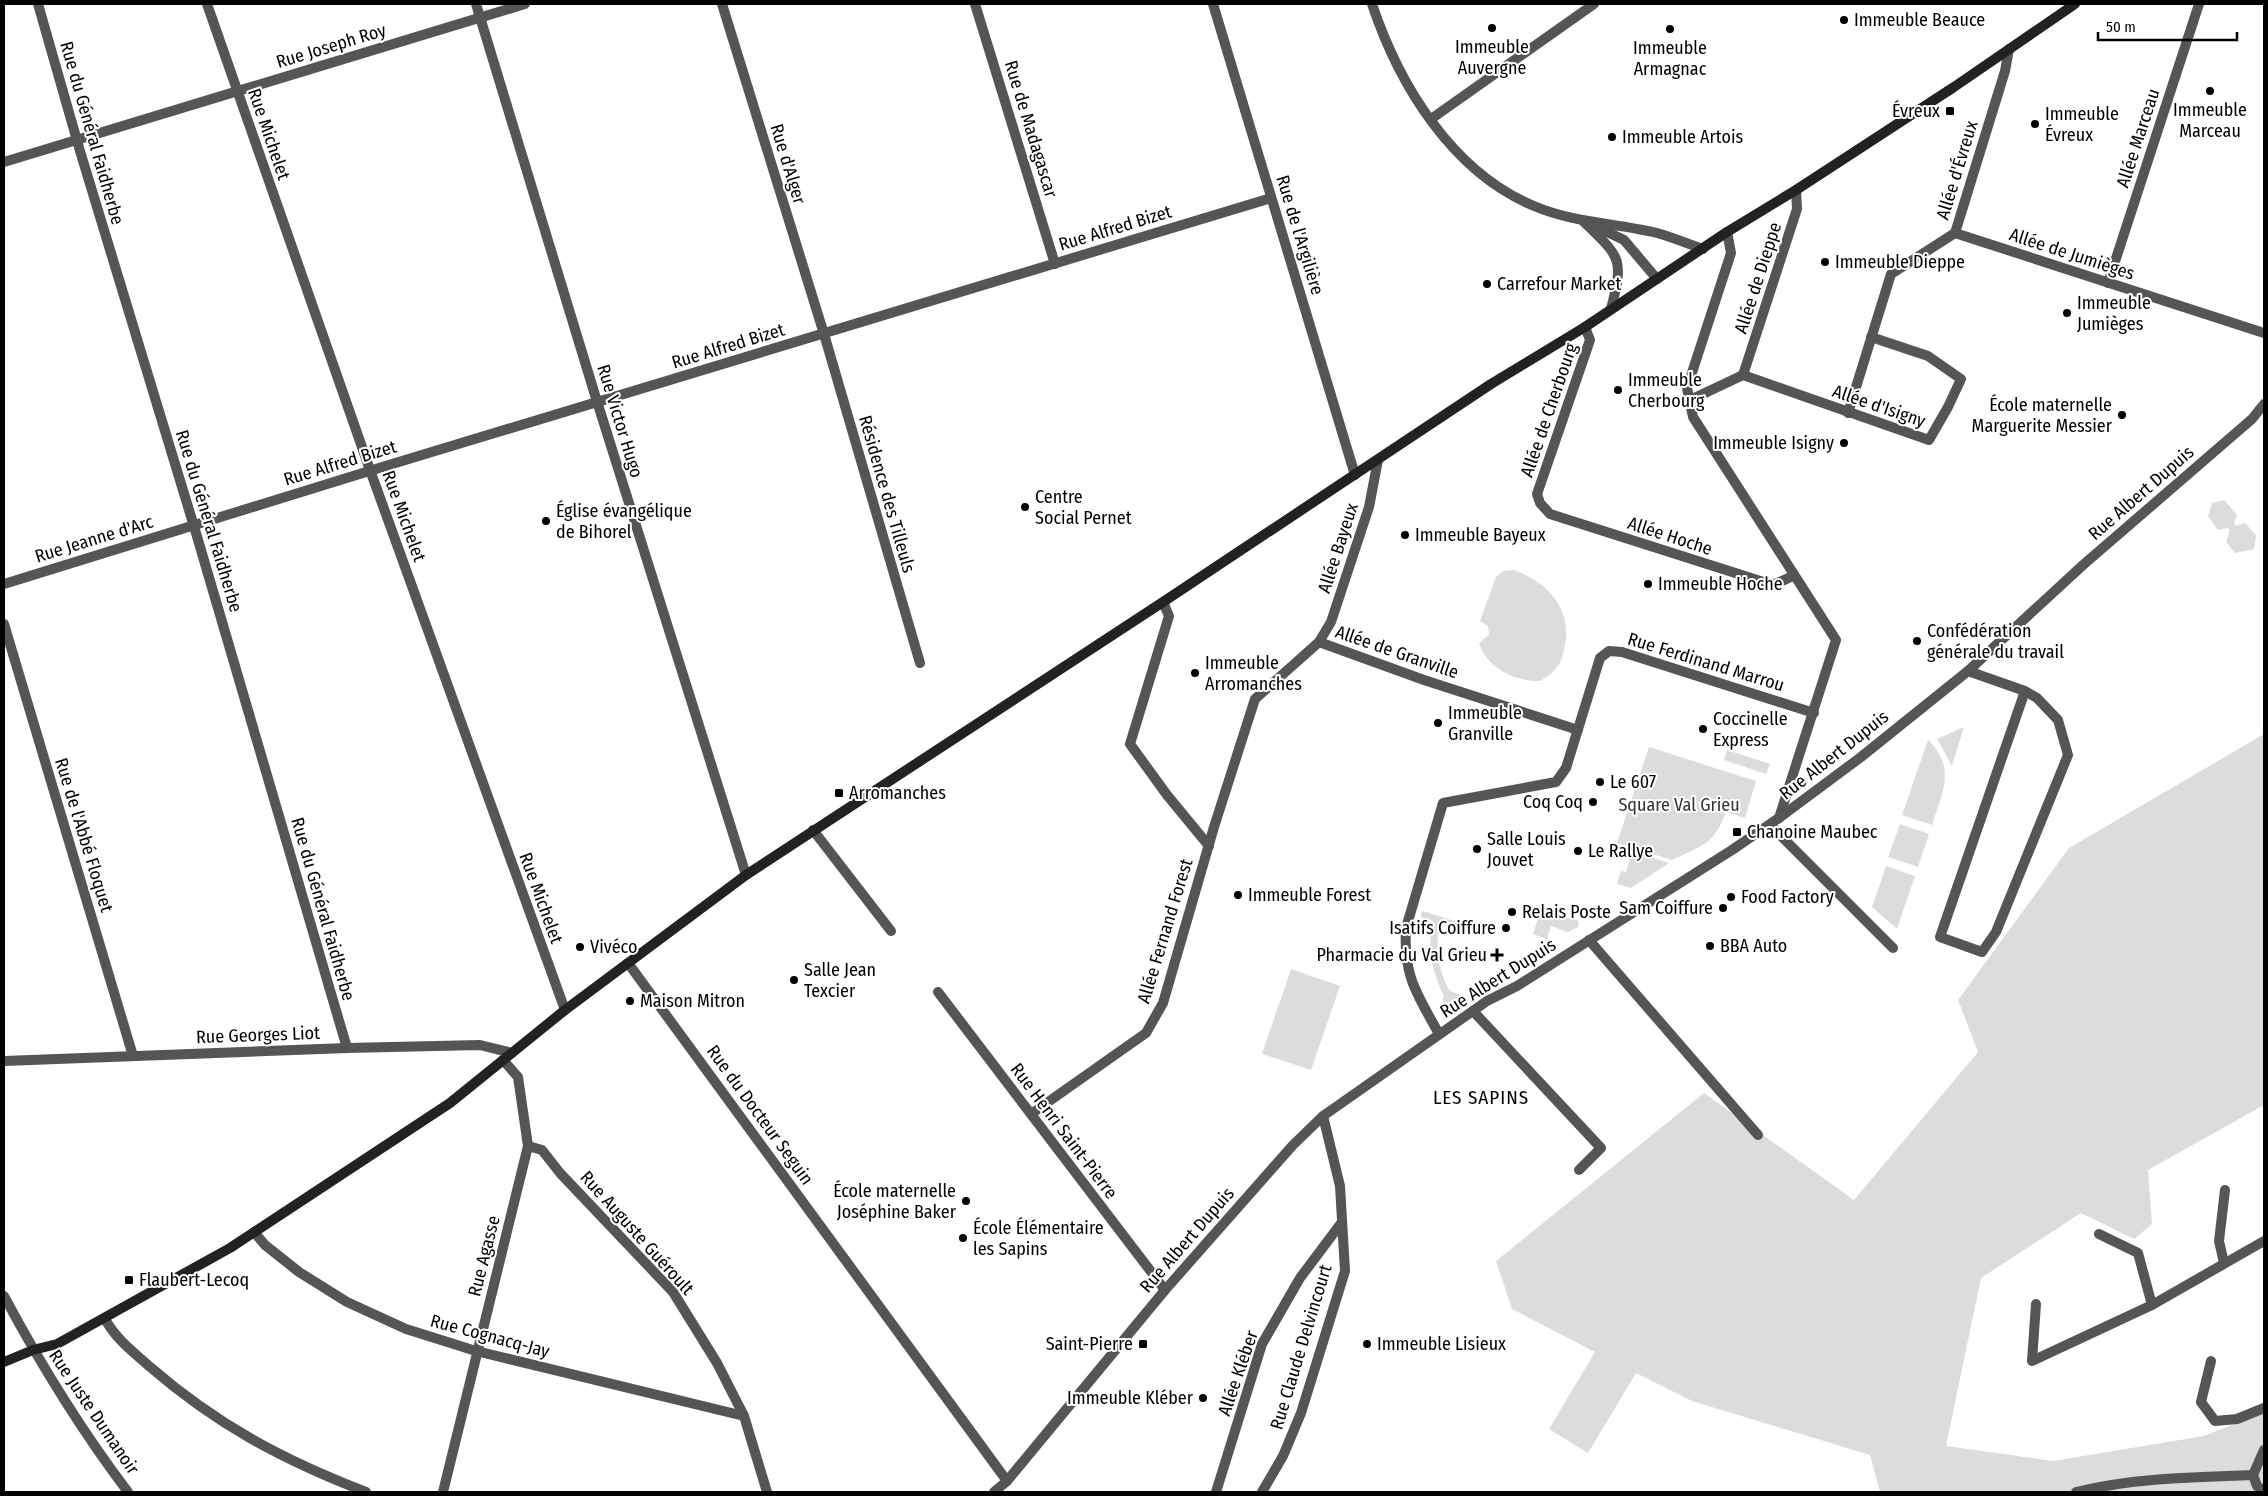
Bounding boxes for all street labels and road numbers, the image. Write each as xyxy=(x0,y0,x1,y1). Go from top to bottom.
street label: Rue Joseph Roy xyxy=(273,19,389,73)
street label: Rue du Général Faidherbe xyxy=(55,39,129,227)
street label: Rue de Madagascar xyxy=(1000,58,1063,201)
street label: Rue Michelet xyxy=(243,85,295,183)
street label: Allée Marceau xyxy=(2112,86,2164,190)
street label: Allée d'Évreux xyxy=(1931,117,1982,222)
street label: Rue d'Alger xyxy=(765,121,811,207)
street label: Rue de l'Argilière xyxy=(1271,172,1329,298)
street label: Rue Alfred Bizet xyxy=(1056,200,1174,256)
street label: Allée de Dieppe xyxy=(1730,220,1786,336)
street label: Allée de Jumièges xyxy=(2007,223,2138,285)
street label: Rue Alfred Bizet xyxy=(669,318,787,374)
street label: Allée de Cherbourg xyxy=(1516,340,1582,480)
street label: Rue Victor Hugo xyxy=(592,362,648,480)
street label: Allée d'Isigny xyxy=(1830,380,1928,432)
street label: Résidence des Tilleuls xyxy=(854,413,920,576)
street label: Rue du Général Faidherbe xyxy=(171,427,247,615)
street label: Rue Alfred Bizet xyxy=(281,435,399,491)
street label: Rue Albert Dupuis xyxy=(2084,441,2198,545)
street label: Rue Michelet xyxy=(377,468,431,565)
street label: Allée Bayeux xyxy=(1313,500,1363,596)
street label: Rue Jeanne d'Arc xyxy=(32,510,156,567)
street label: Allée Hoche xyxy=(1625,512,1715,560)
street label: Allée de Granville xyxy=(1333,621,1462,683)
street label: Rue Ferdinand Marrou xyxy=(1625,628,1787,696)
street label: Rue Albert Dupuis xyxy=(1775,705,1893,804)
street label: Rue de l'Abbé Floquet xyxy=(50,755,118,915)
street label: Rue du Général Faidherbe xyxy=(286,815,360,1003)
street label: Rue Michelet xyxy=(514,850,568,947)
street label: Allée Fernand Forest xyxy=(1133,856,1197,1006)
street label: Rue Albert Dupuis xyxy=(1436,933,1560,1022)
street label: Rue Georges Liot xyxy=(196,1022,320,1048)
street label: Rue du Docteur Seguin xyxy=(702,1041,818,1189)
street label: Rue Henri Saint-Pierre xyxy=(1006,1059,1122,1203)
street label: Rue Auguste Guéroult xyxy=(576,1166,699,1300)
street label: Rue Albert Dupuis xyxy=(1135,1183,1239,1297)
street label: Rue Agasse xyxy=(463,1213,505,1299)
street label: Rue Claude Delvincourt xyxy=(1265,1262,1337,1432)
street label: Rue Cognacq-Jay xyxy=(428,1310,552,1362)
street label: Allée Kléber xyxy=(1213,1327,1263,1419)
street label: Rue Juste Dumanoir xyxy=(44,1346,144,1479)

